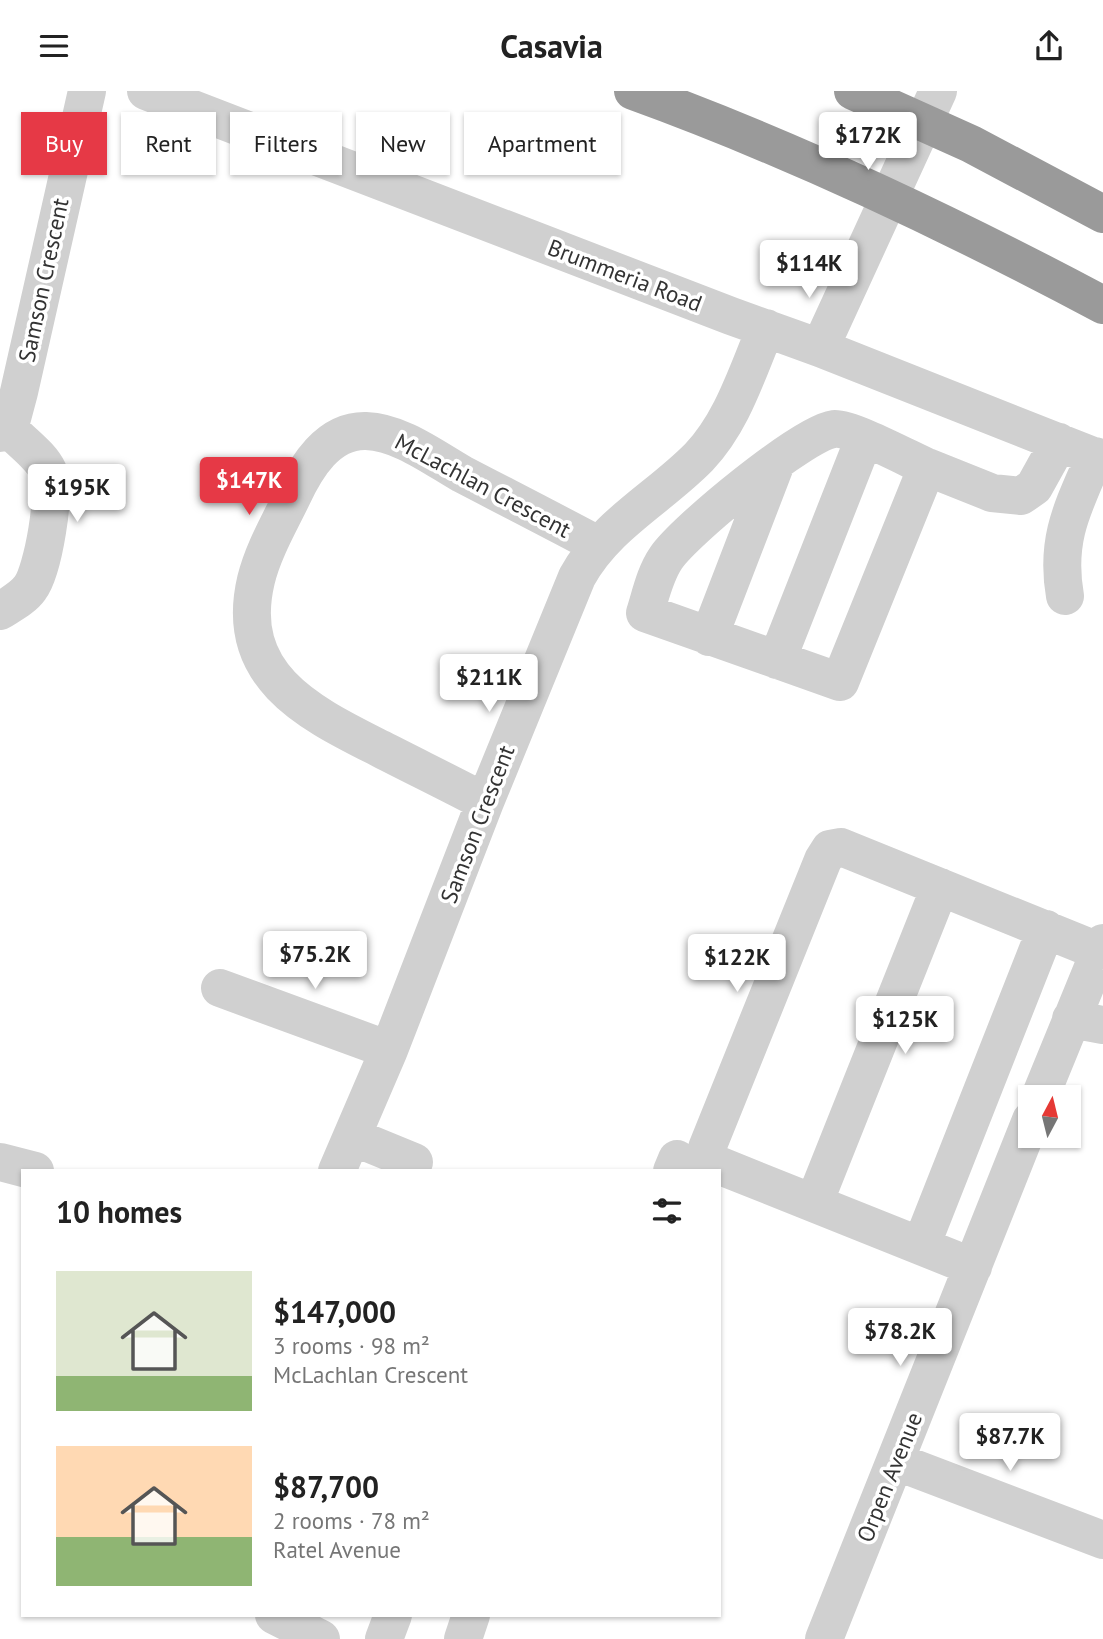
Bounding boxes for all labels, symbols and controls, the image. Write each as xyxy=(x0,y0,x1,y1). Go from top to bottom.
text: Casavia xyxy=(500,25,603,67)
icon: menu xyxy=(35,27,73,65)
icon: share xyxy=(1030,27,1068,65)
chip: Buy xyxy=(21,112,107,175)
chip: Rent xyxy=(121,112,216,175)
chip: Filters xyxy=(230,112,342,175)
chip: New xyxy=(356,112,450,175)
chip: Apartment xyxy=(464,112,621,175)
pin: $172K xyxy=(819,113,917,172)
text: $172K xyxy=(835,120,901,149)
street label: Samson Crescent xyxy=(11,195,75,365)
street label: Brummeria Road xyxy=(544,232,706,318)
pin: $114K xyxy=(760,241,858,300)
text: $114K xyxy=(776,248,842,277)
street label: McLachlan Crescent xyxy=(390,426,576,544)
pin: $147K xyxy=(200,457,298,517)
pin: $195K xyxy=(28,465,126,524)
text: $147K xyxy=(216,465,282,494)
text: $195K xyxy=(44,472,110,501)
pin: $211K xyxy=(440,655,538,714)
text: $211K xyxy=(456,662,522,691)
street label: Samson Crescent xyxy=(434,741,521,907)
pin: $75.2K xyxy=(258,932,372,991)
pin: $122K xyxy=(688,935,786,994)
text: $75.2K xyxy=(279,939,351,968)
text: $122K xyxy=(704,942,770,971)
pin: $125K xyxy=(856,997,954,1056)
text: $125K xyxy=(872,1004,938,1033)
north arrow xyxy=(1018,1085,1082,1148)
map controls xyxy=(1018,1085,1081,1148)
text: 10 homes xyxy=(56,1192,182,1231)
icon: filters xyxy=(648,1192,686,1230)
text: $147,000 xyxy=(273,1292,396,1331)
icon: home xyxy=(112,1299,196,1383)
pin: $78.2K xyxy=(843,1309,957,1368)
text: $78.2K xyxy=(864,1316,936,1345)
text: 3 rooms · 98 m² xyxy=(273,1331,430,1360)
text: McLachlan Crescent xyxy=(273,1360,468,1389)
street label: Orpen Avenue xyxy=(850,1408,928,1546)
pin: $87.7K xyxy=(953,1413,1067,1473)
text: $87.7K xyxy=(975,1421,1045,1450)
text: $87,700 xyxy=(273,1467,379,1506)
icon: home xyxy=(112,1474,196,1558)
text: 2 rooms · 78 m² xyxy=(273,1506,430,1535)
text: Ratel Avenue xyxy=(273,1535,401,1564)

